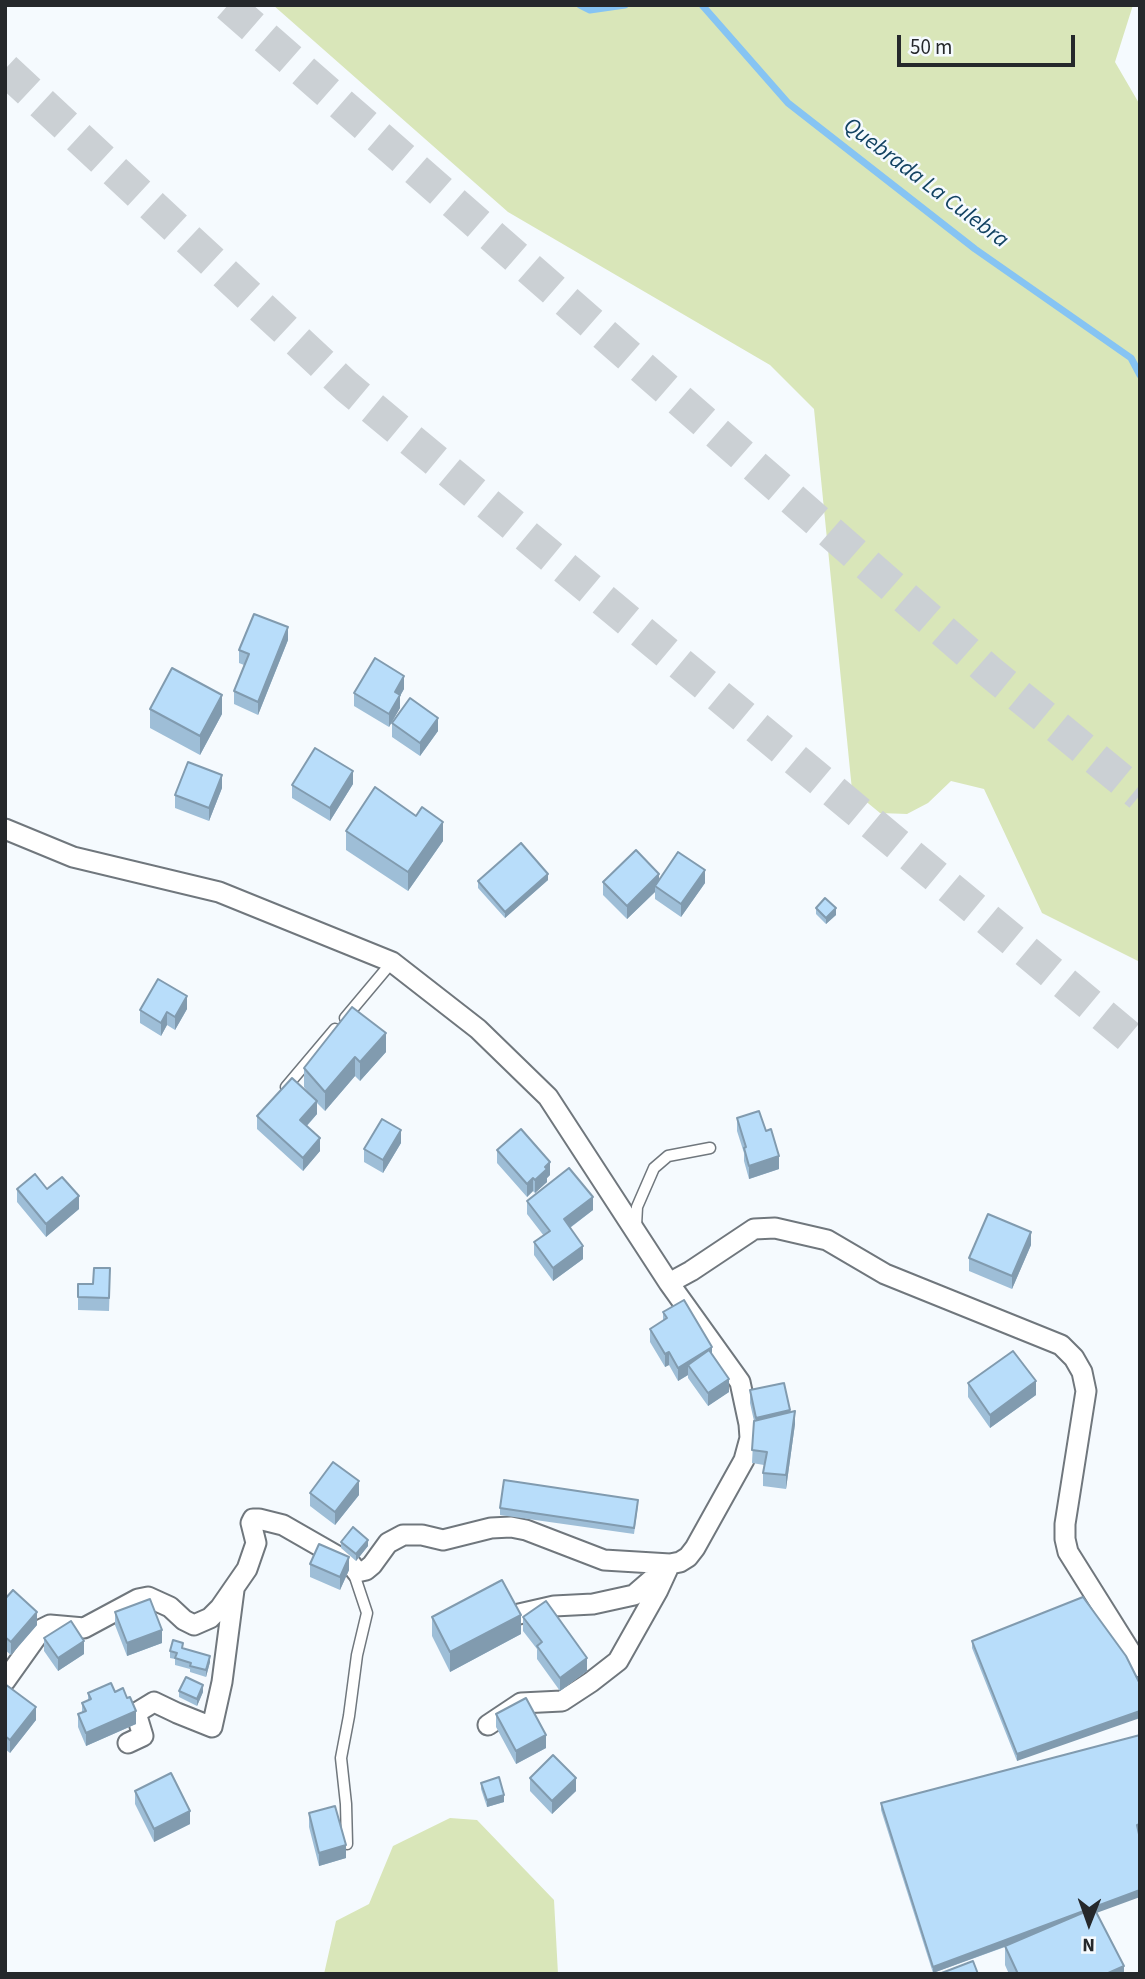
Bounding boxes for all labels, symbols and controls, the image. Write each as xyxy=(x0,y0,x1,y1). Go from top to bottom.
scale bar xyxy=(900,21,1078,65)
text: 50 m xyxy=(910,32,952,62)
water label: Quebrada La Culebra xyxy=(837,113,1013,255)
north arrow xyxy=(1054,1888,1124,1958)
text: N xyxy=(1082,1931,1095,1958)

